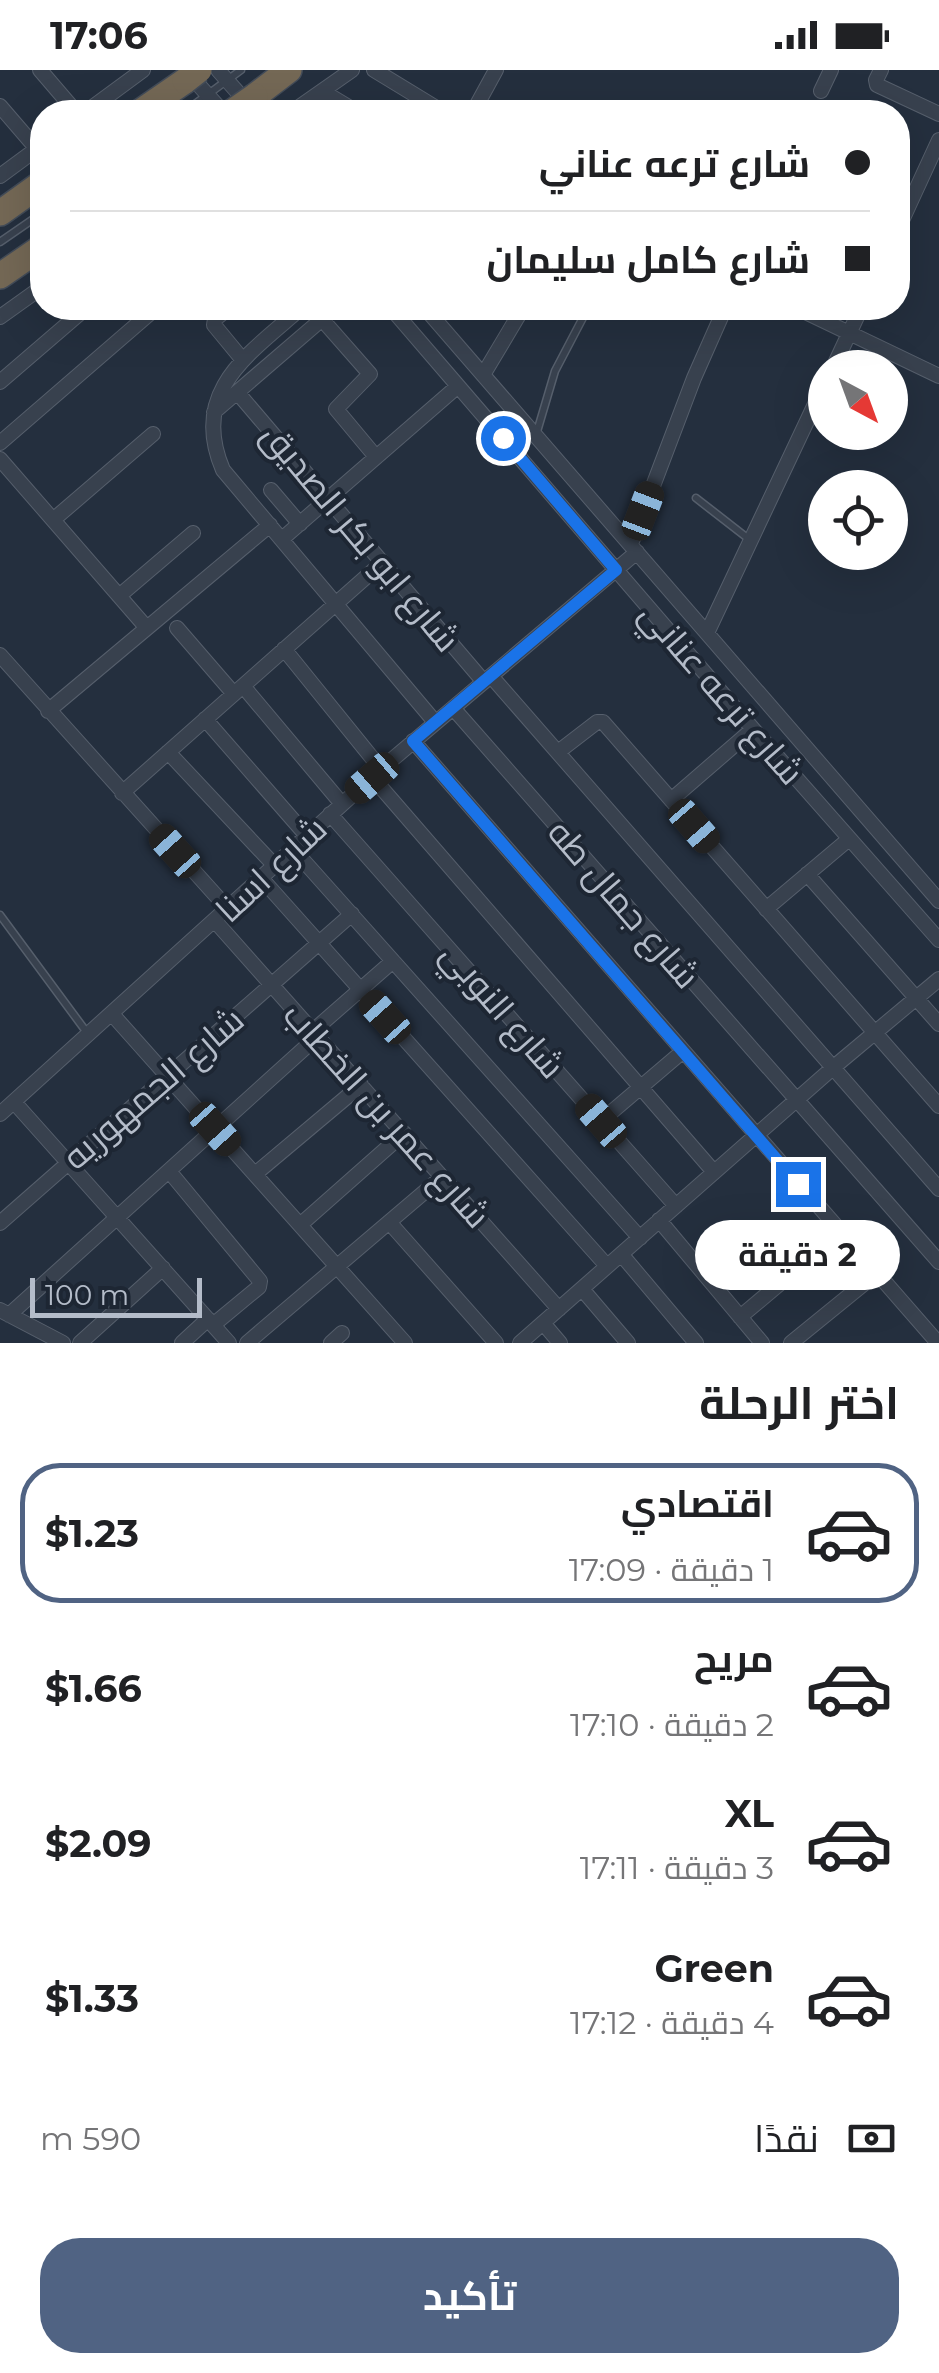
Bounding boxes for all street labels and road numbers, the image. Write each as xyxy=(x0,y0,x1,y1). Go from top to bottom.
street label: شارع ابو بكر الصديق xyxy=(251,414,469,661)
street label: شارع ترعه عناني xyxy=(626,593,813,797)
street label: شارع اسنا xyxy=(207,807,337,933)
street label: شارع جمال طه xyxy=(538,811,709,998)
street label: شارع النوبي xyxy=(428,933,574,1091)
street label: شارع عمر بن الخطاب xyxy=(273,993,499,1238)
street label: شارع الجمهوريه xyxy=(54,998,254,1180)

